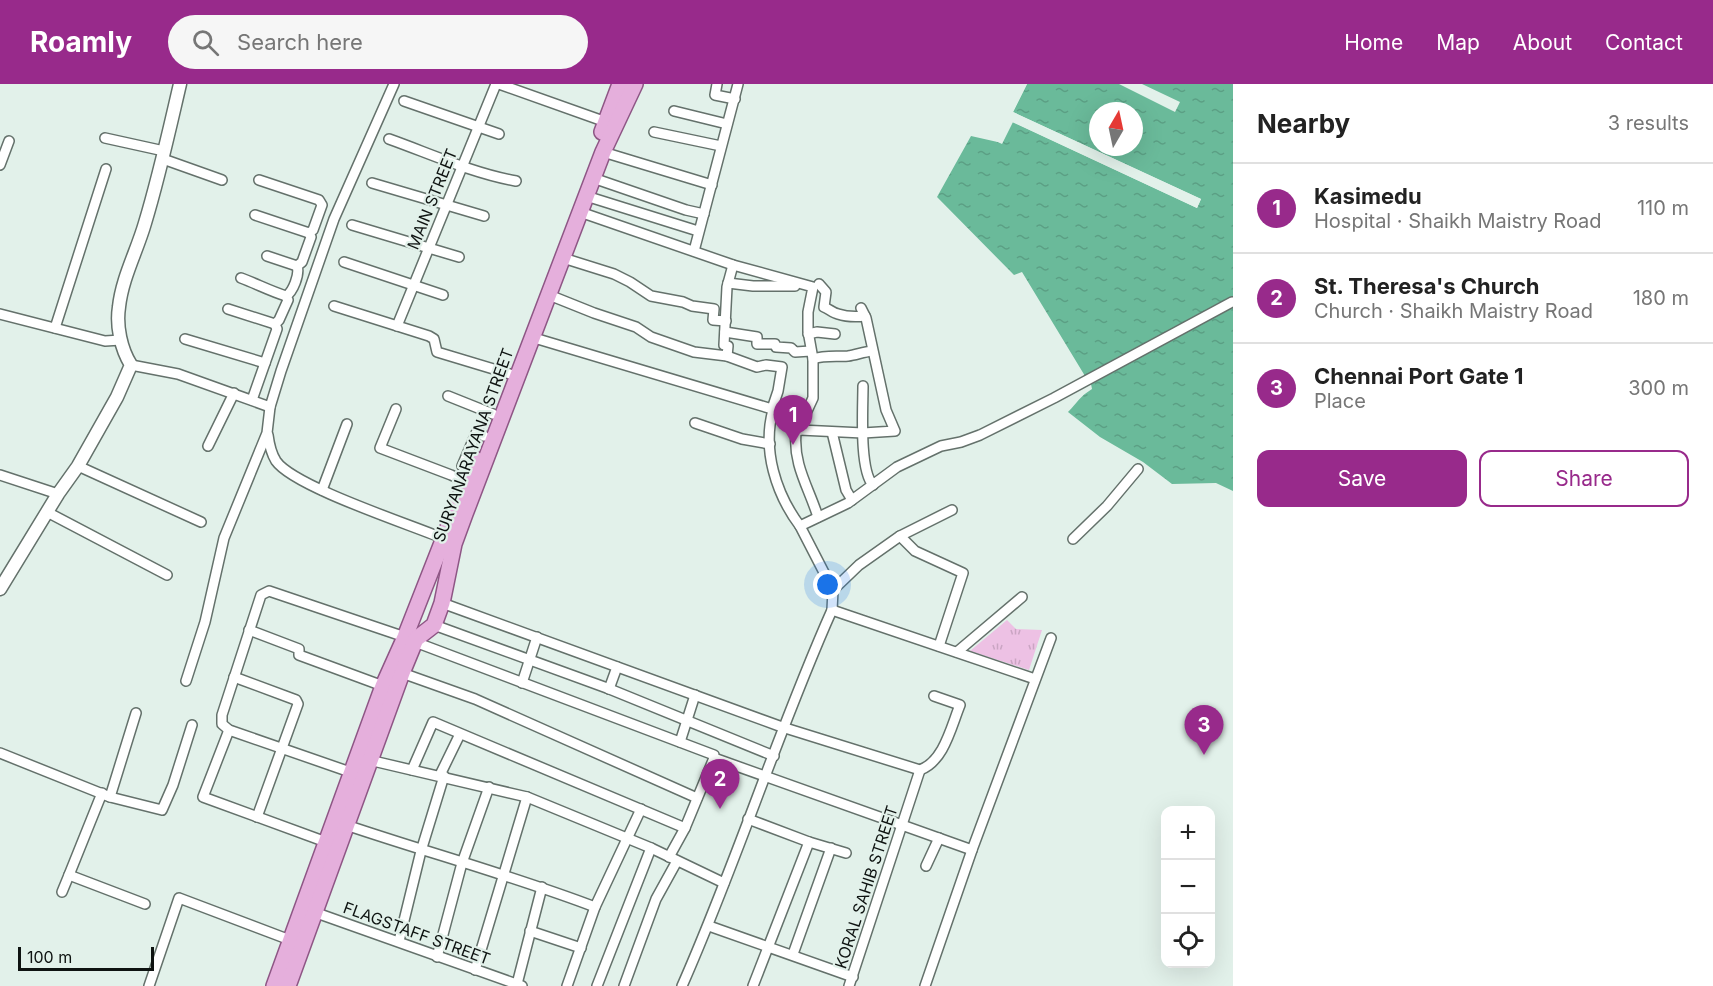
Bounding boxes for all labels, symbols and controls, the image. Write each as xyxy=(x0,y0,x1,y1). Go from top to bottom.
search box xyxy=(168,15,588,69)
text: Roamly xyxy=(30,25,132,59)
icon: search xyxy=(189,26,222,59)
text: Search here xyxy=(237,29,363,55)
text: Home xyxy=(1344,30,1403,55)
text: Map xyxy=(1436,30,1480,55)
text: About xyxy=(1513,30,1572,55)
text: Contact xyxy=(1605,30,1683,55)
north arrow xyxy=(1089,102,1143,156)
text: Nearby xyxy=(1257,108,1350,139)
text: 3 results xyxy=(1608,111,1689,135)
street label: MAIN STREET xyxy=(403,146,461,252)
text: Kasimedu xyxy=(1314,183,1422,209)
text: 1 xyxy=(1272,196,1281,220)
text: 110 m xyxy=(1637,196,1689,220)
text: Hospital · Shaikh Maistry Road xyxy=(1314,209,1602,233)
text: St. Theresa's Church xyxy=(1314,273,1540,299)
text: 2 xyxy=(1270,286,1283,310)
text: 180 m xyxy=(1633,286,1689,310)
text: Church · Shaikh Maistry Road xyxy=(1314,299,1593,323)
street label: SURYANARAYANA STREET xyxy=(429,345,517,545)
text: Chennai Port Gate 1 xyxy=(1314,363,1524,389)
text: 3 xyxy=(1270,376,1283,400)
text: 300 m xyxy=(1628,376,1689,400)
text: Place xyxy=(1314,389,1366,413)
pin: 1 xyxy=(774,396,812,445)
button: Save xyxy=(1257,450,1467,507)
button: Share xyxy=(1479,450,1689,507)
your location xyxy=(813,570,842,599)
pin: 3 xyxy=(1184,706,1224,755)
pin: 2 xyxy=(700,760,740,809)
street label: KORAL SAHIB STREET xyxy=(830,803,902,971)
map controls xyxy=(1161,806,1215,968)
button: + xyxy=(1161,806,1215,860)
button: − xyxy=(1161,860,1215,914)
street label: FLAGSTAFF STREET xyxy=(341,897,493,969)
button: locate xyxy=(1161,914,1215,968)
scale bar xyxy=(18,944,154,972)
text: 100 m xyxy=(27,947,72,967)

